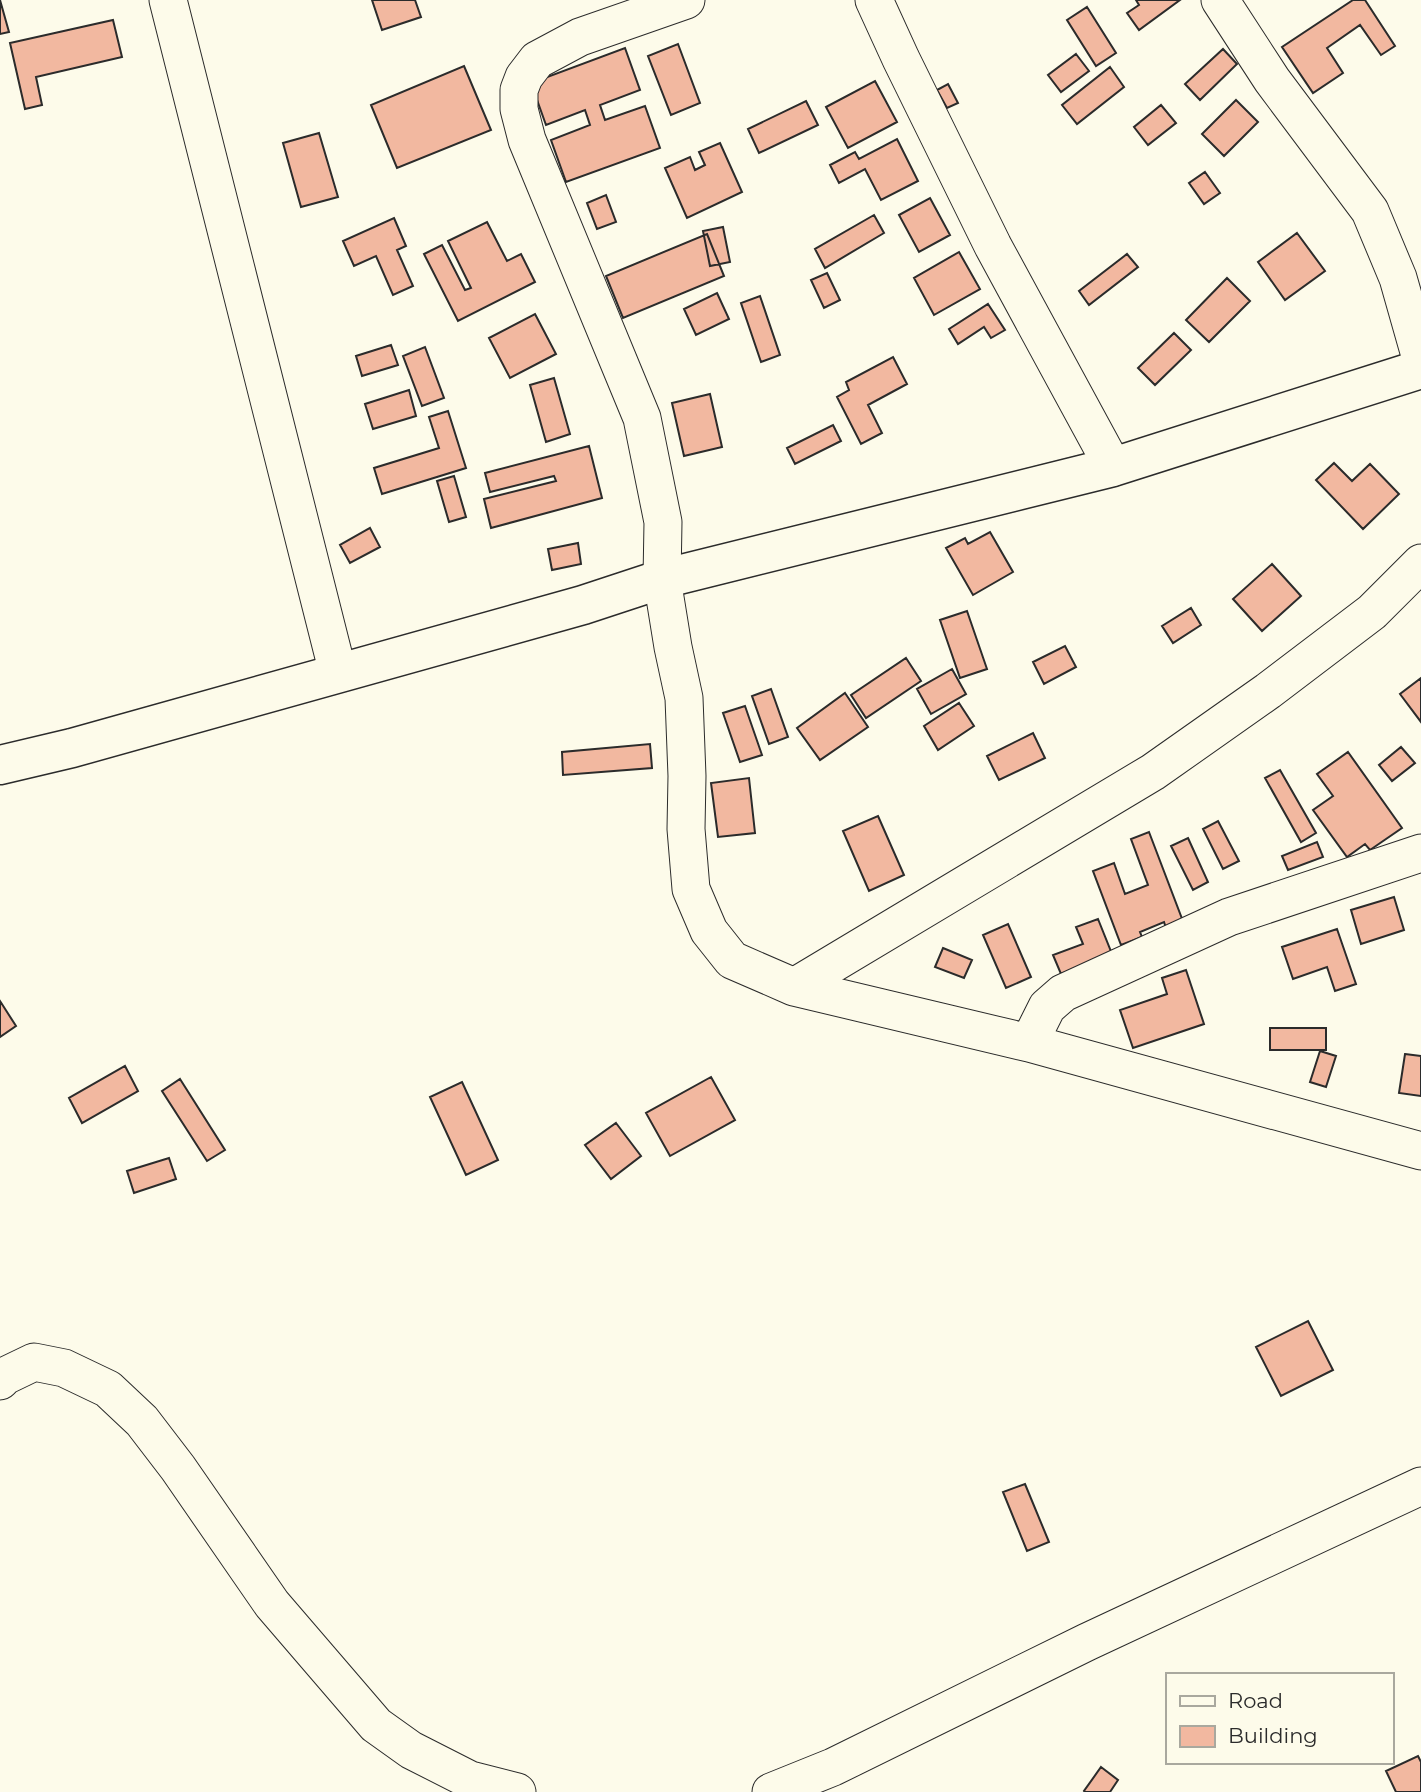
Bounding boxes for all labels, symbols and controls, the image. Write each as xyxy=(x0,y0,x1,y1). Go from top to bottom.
legend xyxy=(1166,1673,1393,1764)
text: Road xyxy=(1228,1688,1283,1713)
text: Building xyxy=(1228,1723,1318,1748)

